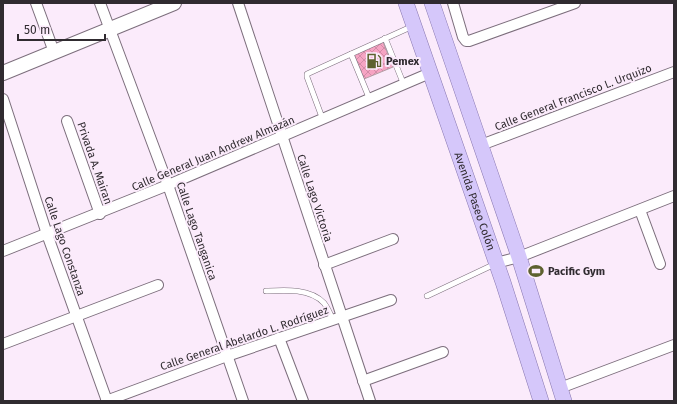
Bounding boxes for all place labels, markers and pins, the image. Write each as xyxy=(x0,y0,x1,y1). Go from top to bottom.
fuel station icon: Pemex xyxy=(365,52,383,70)
place label: Pemex xyxy=(386,55,420,68)
sports icon: Pacific Gym xyxy=(527,262,545,280)
place label: Pacific Gym xyxy=(548,265,605,278)

